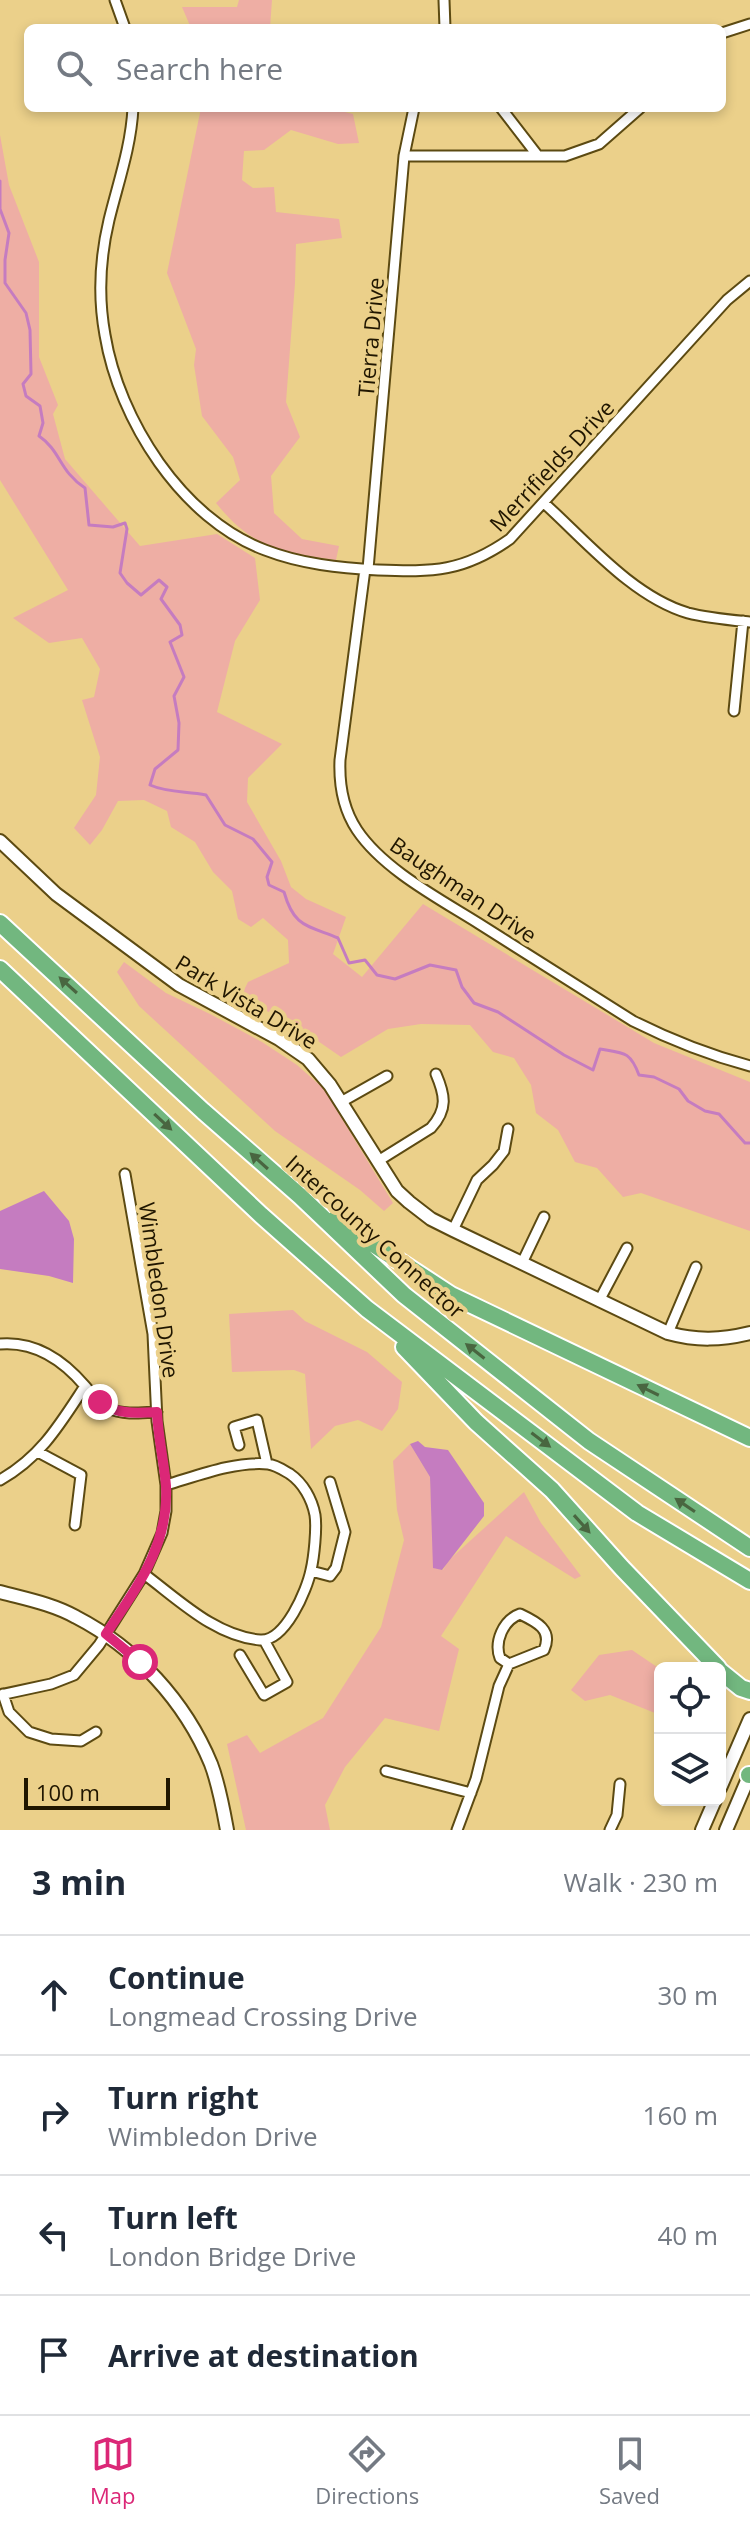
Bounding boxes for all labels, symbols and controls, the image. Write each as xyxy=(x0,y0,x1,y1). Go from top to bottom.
search box xyxy=(24,24,726,112)
icon: search xyxy=(52,46,96,90)
text: Search here xyxy=(116,48,283,89)
street label: Tierra Drive xyxy=(350,276,390,398)
street label: Merrifields Drive xyxy=(482,393,620,537)
street label: Baughman Drive xyxy=(385,829,543,949)
street label: Park Vista Drive xyxy=(170,947,324,1055)
one-way arrow xyxy=(59,977,79,994)
one-way arrow xyxy=(153,1113,172,1131)
street label: Intercounty Connector xyxy=(280,1148,472,1324)
one-way arrow xyxy=(250,1153,269,1171)
street label: Wimbledon Drive xyxy=(133,1200,187,1380)
one-way arrow xyxy=(465,1344,485,1360)
one-way arrow xyxy=(636,1383,659,1397)
route end xyxy=(82,1384,118,1420)
one-way arrow xyxy=(531,1432,551,1448)
one-way arrow xyxy=(674,1498,696,1512)
one-way arrow xyxy=(573,1514,591,1533)
route start xyxy=(122,1644,158,1680)
map controls xyxy=(654,1662,726,1806)
button: locate xyxy=(654,1662,726,1734)
button: layers xyxy=(654,1734,726,1806)
scale bar xyxy=(24,1774,170,1810)
text: 100 m xyxy=(36,1777,100,1807)
text: 3 min xyxy=(32,1859,126,1905)
text: Walk · 230 m xyxy=(564,1864,718,1900)
text: Continue xyxy=(108,1957,245,1998)
icon: ahead xyxy=(32,1973,76,2017)
text: 30 m xyxy=(657,1977,718,2013)
text: Longmead Crossing Drive xyxy=(108,1998,418,2034)
text: Turn right xyxy=(108,2077,259,2118)
icon: right xyxy=(32,2093,76,2137)
text: 160 m xyxy=(643,2097,718,2133)
text: Wimbledon Drive xyxy=(108,2118,318,2154)
text: Turn left xyxy=(108,2197,238,2238)
icon: left xyxy=(32,2213,76,2257)
text: 40 m xyxy=(657,2217,718,2253)
text: London Bridge Drive xyxy=(108,2238,356,2274)
icon: arrive xyxy=(32,2333,76,2377)
text: Arrive at destination xyxy=(108,2335,419,2376)
tab: Map xyxy=(90,2432,135,2510)
tab: Directions xyxy=(315,2432,419,2510)
tab: Saved xyxy=(599,2432,660,2510)

